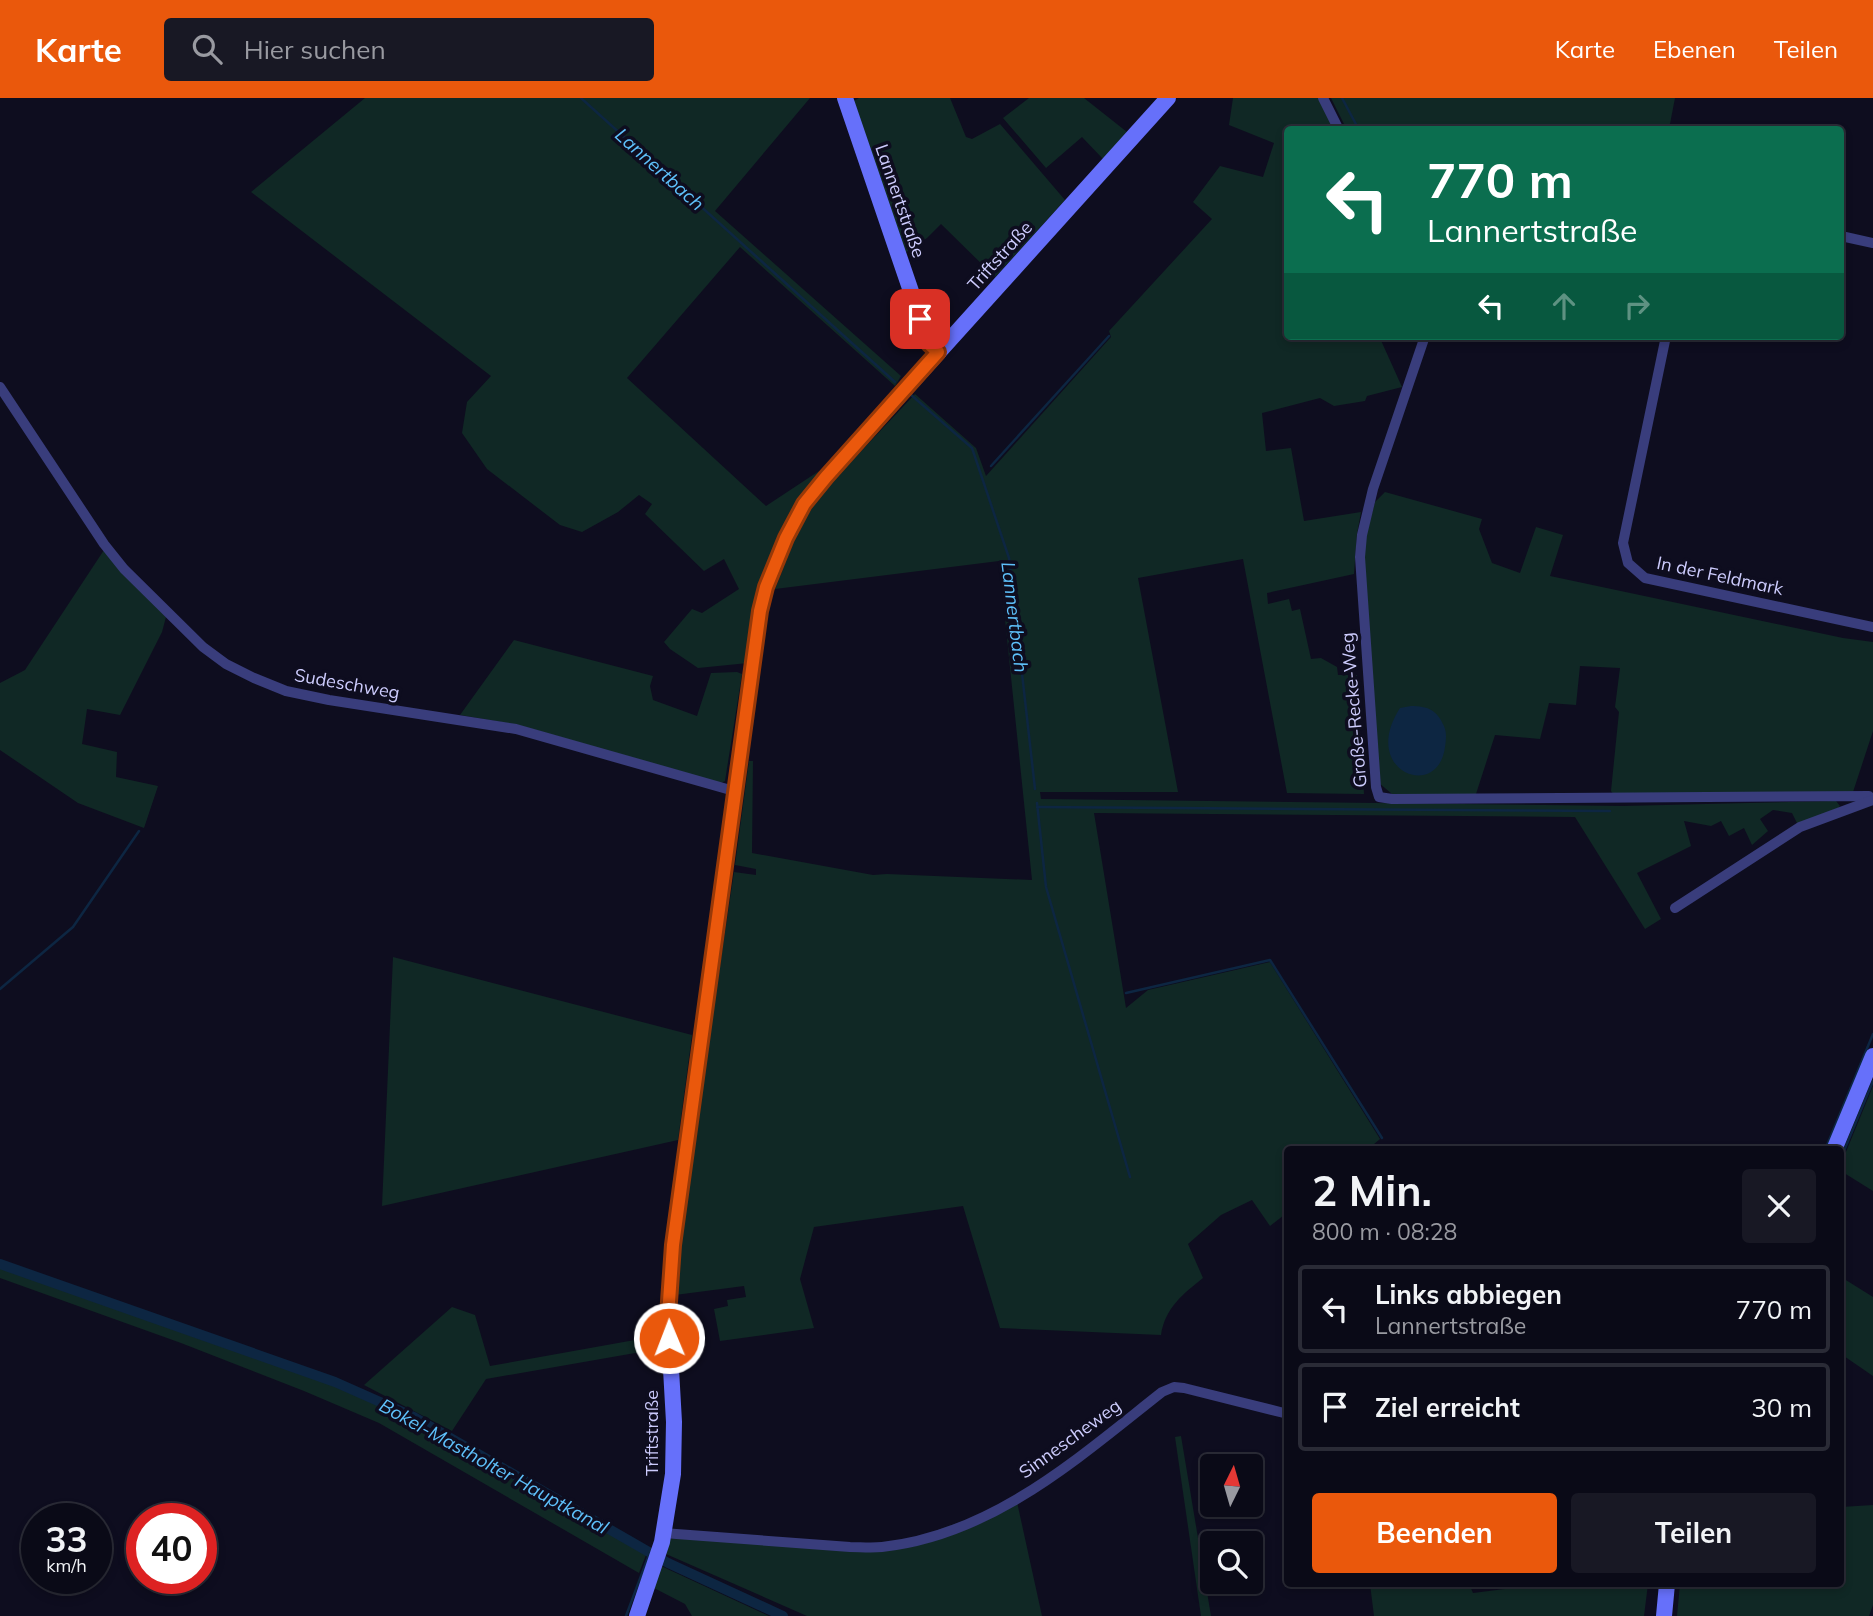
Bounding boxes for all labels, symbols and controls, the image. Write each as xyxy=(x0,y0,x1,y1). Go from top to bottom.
search box xyxy=(164,18,654,81)
text: Karte xyxy=(35,29,122,70)
icon: search xyxy=(188,30,226,68)
text: Hier suchen xyxy=(244,33,386,66)
text: Karte xyxy=(1555,34,1615,64)
text: Ebenen xyxy=(1653,34,1736,64)
text: Teilen xyxy=(1774,34,1838,64)
water label: Lannertbach xyxy=(610,123,710,215)
street label: Lannertstraße xyxy=(870,141,931,261)
text: 770 m xyxy=(1427,149,1573,210)
icon: left xyxy=(1312,154,1403,245)
text: Lannertstraße xyxy=(1427,210,1637,250)
street label: Triftstraße xyxy=(962,216,1037,295)
icon: left xyxy=(1472,287,1510,325)
icon: ahead xyxy=(1545,287,1583,325)
icon: right xyxy=(1618,287,1656,325)
pin xyxy=(890,289,950,349)
icon: arrive xyxy=(901,300,939,338)
street label: In der Feldmark xyxy=(1655,551,1786,600)
water label: Lannertbach xyxy=(996,560,1034,674)
street label: Große-Recke-Weg xyxy=(1335,632,1372,788)
street label: Sudeschweg xyxy=(293,663,402,704)
text: 2 Min. xyxy=(1312,1164,1432,1217)
button: close xyxy=(1742,1169,1816,1243)
text: 800 m · 08:28 xyxy=(1312,1217,1457,1246)
text: Links abbiegen xyxy=(1375,1278,1562,1311)
icon: left xyxy=(1316,1290,1354,1328)
text: 770 m xyxy=(1736,1293,1812,1326)
position arrow xyxy=(632,1301,706,1375)
text: Lannertstraße xyxy=(1375,1311,1526,1340)
icon: arrive xyxy=(1316,1388,1354,1426)
street label: Triftstraße xyxy=(640,1390,663,1476)
text: Ziel erreicht xyxy=(1375,1391,1520,1424)
text: 30 m xyxy=(1751,1391,1812,1424)
water label: Bokel-Mastholter Hauptkanal xyxy=(375,1393,613,1539)
street label: Sinnescheweg xyxy=(1014,1394,1125,1483)
north arrow xyxy=(1200,1454,1264,1517)
map controls xyxy=(1200,1454,1263,1594)
button: Beenden xyxy=(1312,1493,1557,1573)
button: Teilen xyxy=(1571,1493,1816,1573)
speed limit sign: 40 xyxy=(126,1503,217,1594)
text: 33 xyxy=(45,1517,88,1561)
button: search xyxy=(1200,1531,1263,1594)
text: km/h xyxy=(46,1554,87,1577)

